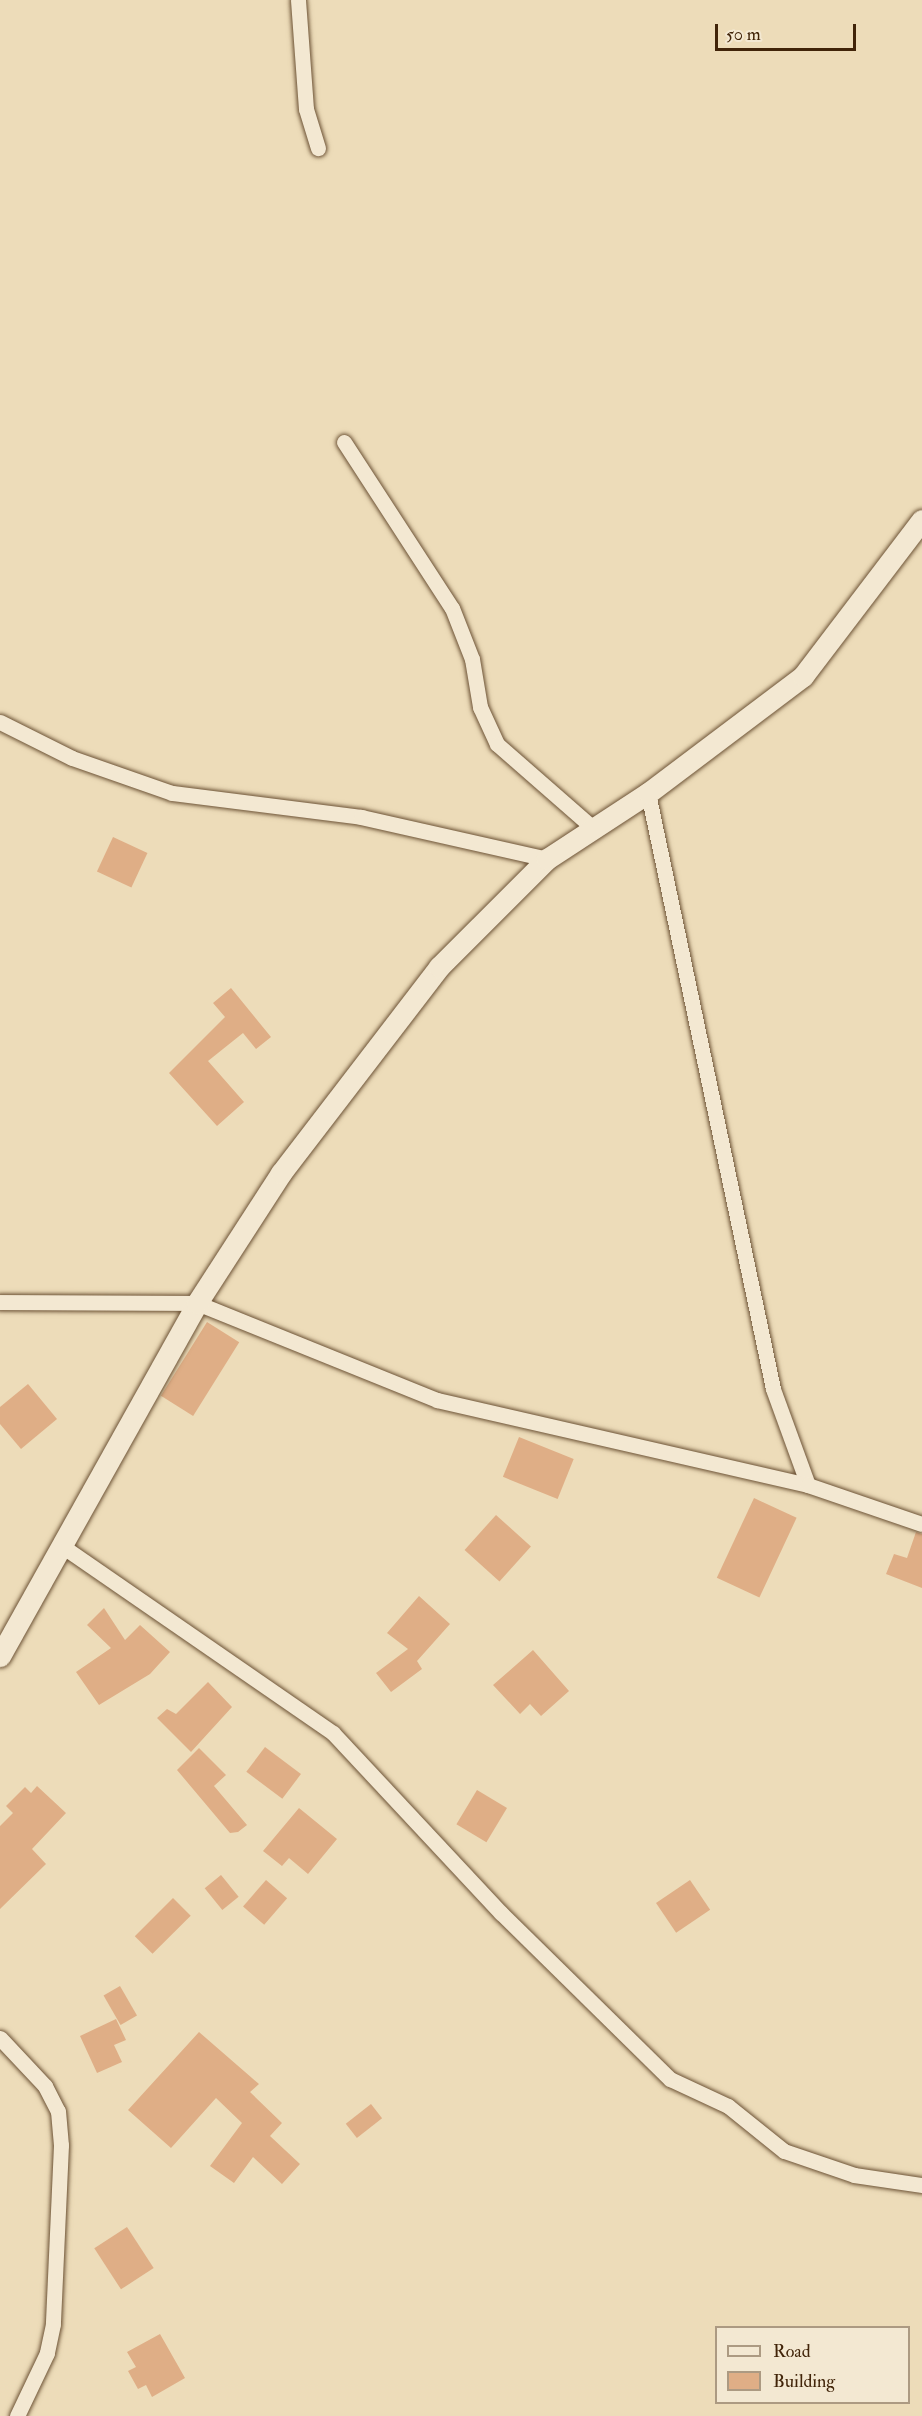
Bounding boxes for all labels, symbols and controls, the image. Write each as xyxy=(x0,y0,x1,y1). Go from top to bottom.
scale bar xyxy=(718,12,859,50)
text: 50 m xyxy=(726,23,761,46)
legend xyxy=(715,2326,910,2404)
text: Road xyxy=(773,2340,811,2363)
text: Building xyxy=(773,2370,835,2393)

